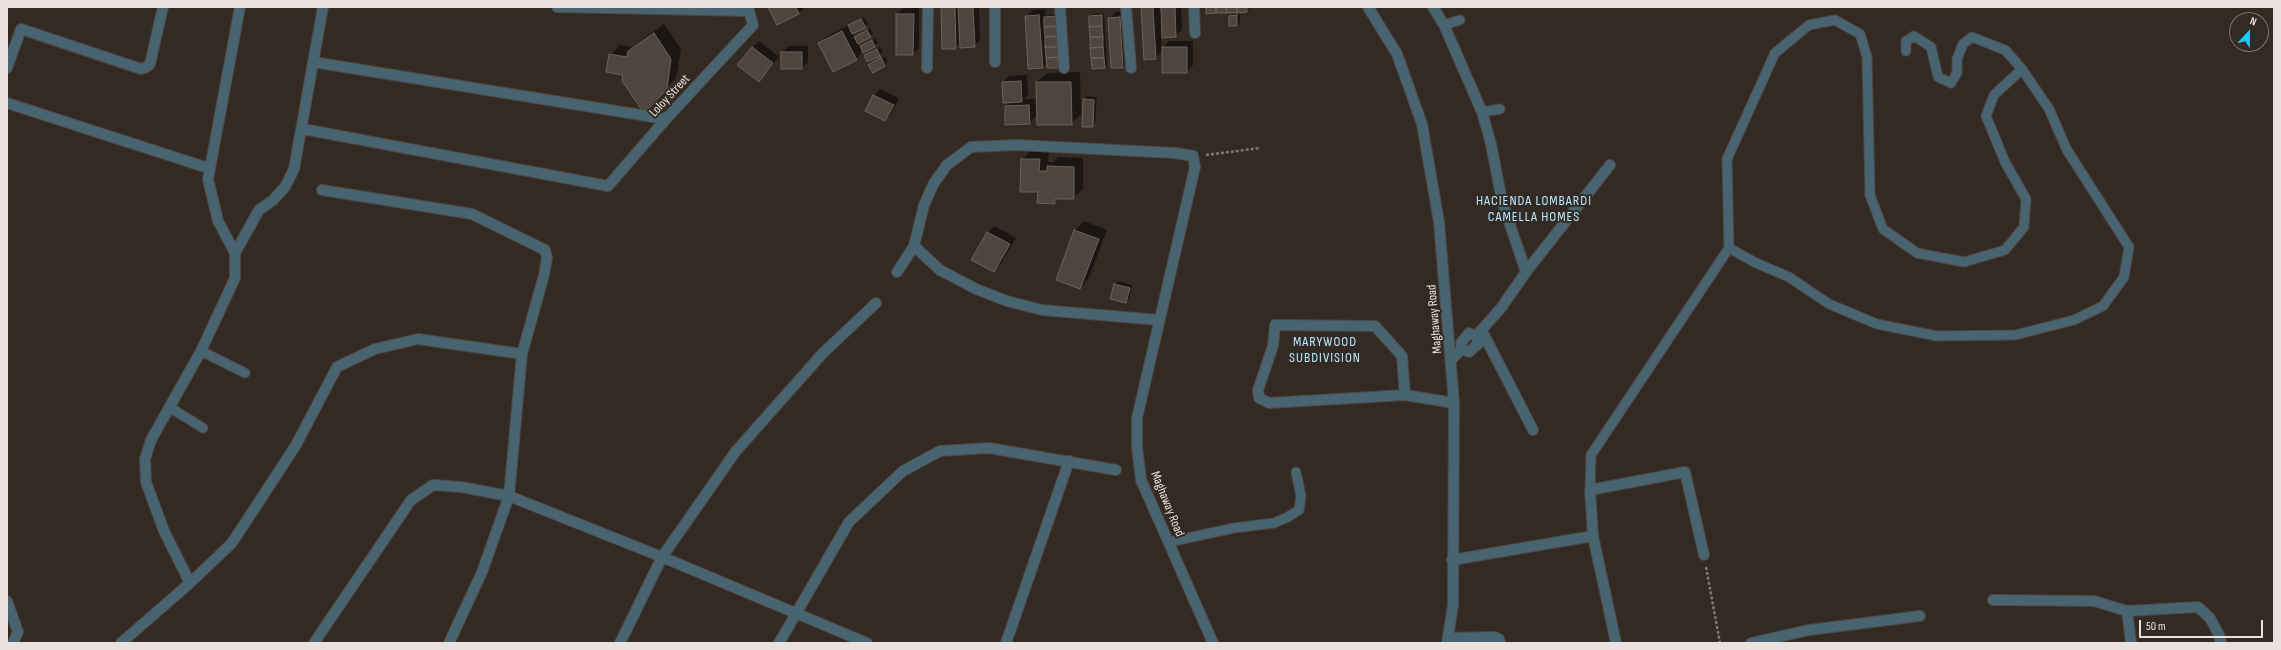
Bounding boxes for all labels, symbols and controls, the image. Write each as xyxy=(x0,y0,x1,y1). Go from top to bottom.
north arrow xyxy=(2229,12,2269,52)
text: N xyxy=(2248,14,2258,28)
street label: Loloy Street xyxy=(646,72,694,120)
district label: HACIENDA LOMBARDI CAMELLA HOMES xyxy=(1476,193,1592,226)
street label: Maghaway Road xyxy=(1424,284,1446,354)
district label: MARYWOOD SUBDIVISION xyxy=(1289,334,1361,366)
street label: Maghaway Road xyxy=(1147,469,1187,539)
scale bar xyxy=(2141,612,2265,638)
text: 50 m xyxy=(2146,619,2166,634)

